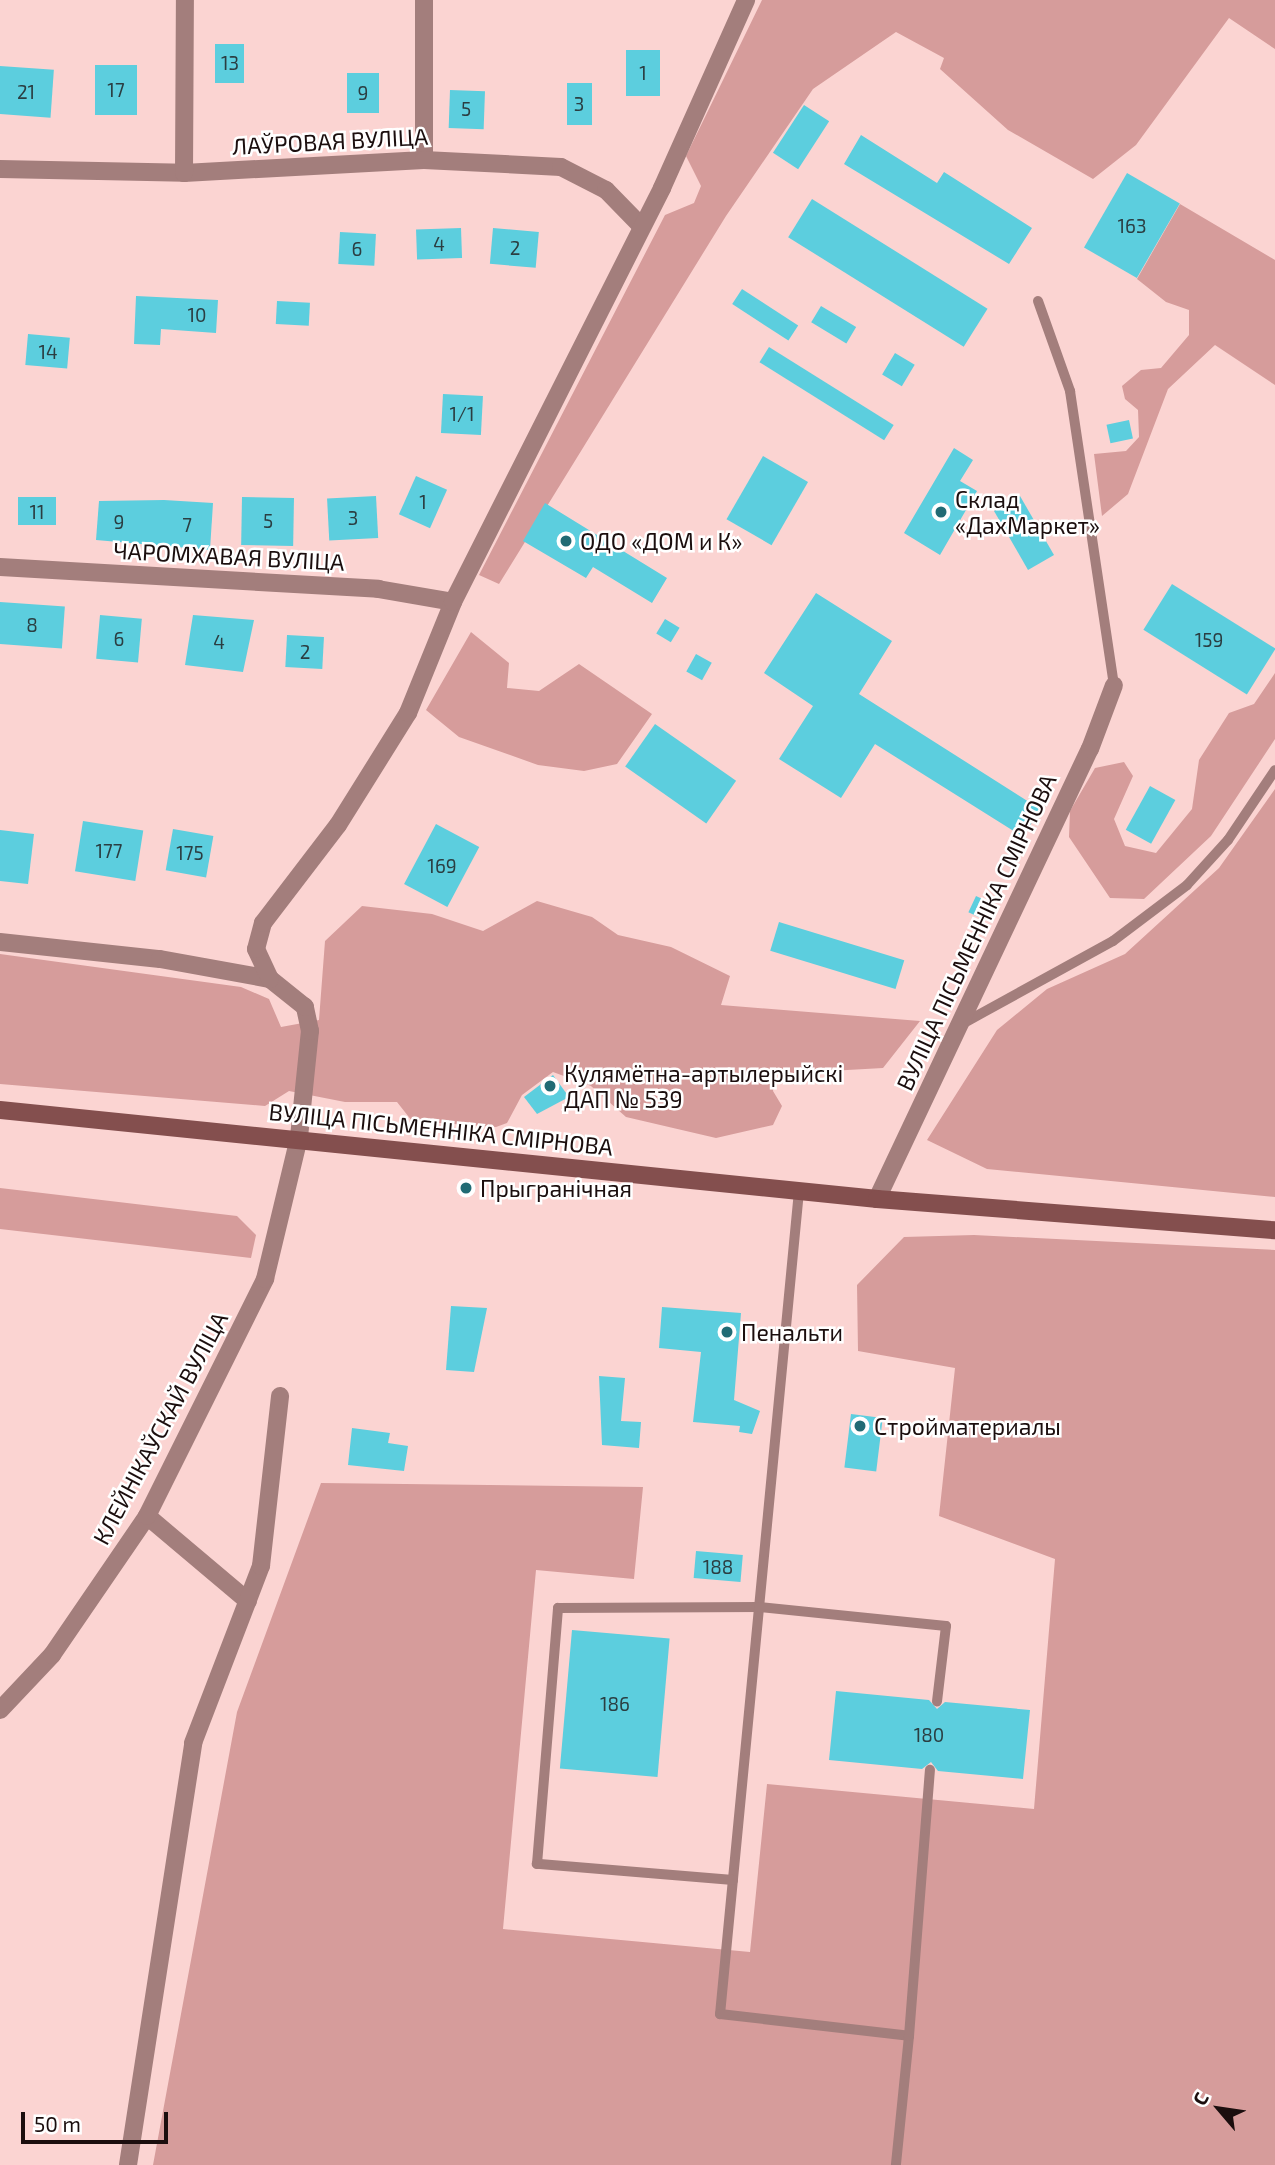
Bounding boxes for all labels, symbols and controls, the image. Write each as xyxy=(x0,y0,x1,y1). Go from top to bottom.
house number: 13 xyxy=(221,52,239,74)
house number: 1 xyxy=(639,62,647,84)
house number: 17 xyxy=(107,79,125,101)
house number: 21 xyxy=(17,81,35,103)
house number: 9 xyxy=(358,82,368,104)
house number: 3 xyxy=(574,93,584,115)
house number: 5 xyxy=(461,98,471,120)
street label: ЛАЎРОВАЯ ВУЛІЦА xyxy=(231,122,429,160)
house number: 163 xyxy=(1118,215,1146,237)
house number: 4 xyxy=(433,233,445,255)
house number: 2 xyxy=(510,237,520,259)
house number: 6 xyxy=(352,238,362,260)
house number: 10 xyxy=(187,304,207,326)
house number: 14 xyxy=(38,341,58,363)
house number: 1/1 xyxy=(450,403,474,425)
place label: Склад «ДахМаркет» xyxy=(955,485,1100,539)
house number: 1 xyxy=(419,491,427,513)
house number: 11 xyxy=(29,501,45,523)
marker: Склад «ДахМаркет» xyxy=(933,504,949,520)
house number: 3 xyxy=(348,507,358,529)
house number: 5 xyxy=(263,510,273,532)
house number: 9 xyxy=(114,511,124,533)
house number: 7 xyxy=(182,514,192,536)
place label: ОДО «ДОМ и К» xyxy=(580,527,743,555)
marker: ОДО «ДОМ и К» xyxy=(558,533,574,549)
street label: ЧАРОМХАВАЯ ВУЛІЦА xyxy=(113,536,345,576)
house number: 8 xyxy=(26,614,38,636)
house number: 6 xyxy=(114,628,124,650)
house number: 159 xyxy=(1195,629,1223,651)
house number: 4 xyxy=(213,631,225,653)
house number: 2 xyxy=(300,641,310,663)
street label: ВУЛІЦА ПІСЬМЕННІКА СМІРНОВА xyxy=(890,769,1062,1095)
house number: 177 xyxy=(95,840,123,862)
house number: 175 xyxy=(176,842,204,864)
house number: 169 xyxy=(427,855,457,877)
place label: Кулямётна-артылерыйскі ДАП № 539 xyxy=(564,1059,843,1113)
marker: Кулямётна-артылерыйскі ДАП № 539 xyxy=(542,1078,558,1094)
street label: ВУЛІЦА ПІСЬМЕННІКА СМІРНОВА xyxy=(268,1097,614,1161)
place label: Прыгранічная xyxy=(480,1174,632,1202)
marker: Прыгранічная xyxy=(458,1180,474,1196)
street label: КЛЕЙНІКАЎСКАЙ ВУЛІЦА xyxy=(87,1307,233,1549)
place label: Пенальти xyxy=(741,1318,843,1346)
marker: Пенальти xyxy=(719,1324,735,1340)
place label: Стройматериалы xyxy=(874,1412,1061,1440)
marker: Стройматериалы xyxy=(852,1418,868,1434)
house number: 188 xyxy=(703,1556,733,1578)
house number: 186 xyxy=(600,1693,630,1715)
house number: 180 xyxy=(914,1724,944,1746)
north arrow xyxy=(1184,2074,1254,2144)
text: С xyxy=(1187,2088,1213,2109)
scale bar xyxy=(24,2098,172,2142)
text: 50 m xyxy=(34,2111,81,2136)

